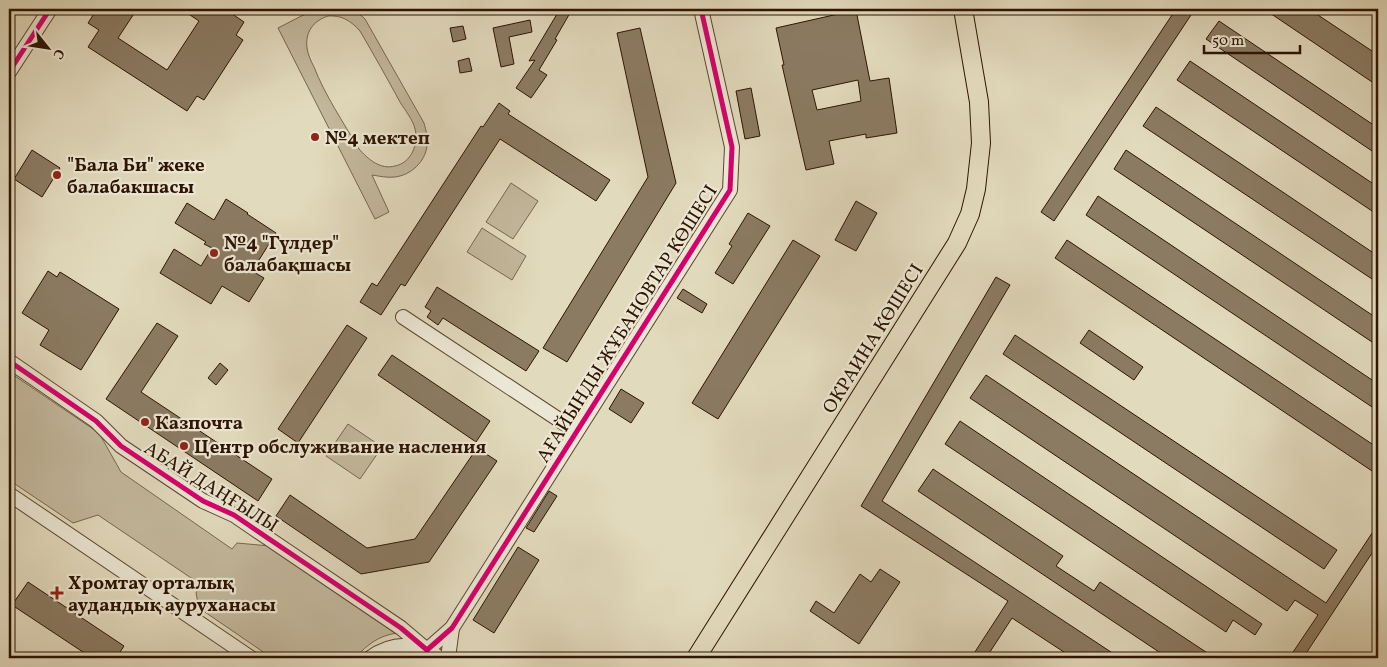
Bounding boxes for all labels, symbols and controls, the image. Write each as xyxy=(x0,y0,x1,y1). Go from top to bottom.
north arrow xyxy=(22,22,72,72)
scale bar xyxy=(1204,22,1301,54)
text: 50 m xyxy=(1212,31,1244,52)
text: С xyxy=(47,45,68,62)
place label: №4 мектеп xyxy=(325,126,430,152)
marker: №4 мектеп xyxy=(309,131,321,143)
place label: "Бала Би" жеке балабакшасы xyxy=(67,153,205,201)
marker: "Бала Би" жеке балабакшасы xyxy=(51,169,63,181)
street label: АҒАЙЫНДЫ ЖҰБАНОВТАР КӨШЕСІ xyxy=(531,180,724,468)
place label: №4 "Гүлдер" балабақшасы xyxy=(224,231,351,279)
marker: №4 "Гүлдер" балабақшасы xyxy=(208,247,220,259)
street label: ОКРАИНА КӨШЕСІ xyxy=(817,259,930,419)
place label: Казпочта xyxy=(155,411,243,437)
marker: Казпочта xyxy=(139,416,151,428)
place label: Центр обслуживание насления xyxy=(194,435,486,461)
street label: АБАЙ ДАҢҒЫЛЫ xyxy=(139,436,283,539)
marker: Центр обслуживание насления xyxy=(178,440,190,452)
place label: Хромтау орталық аудандық ауруханасы xyxy=(68,571,276,619)
marker: Хромтау орталық аудандық ауруханасы xyxy=(50,586,64,600)

